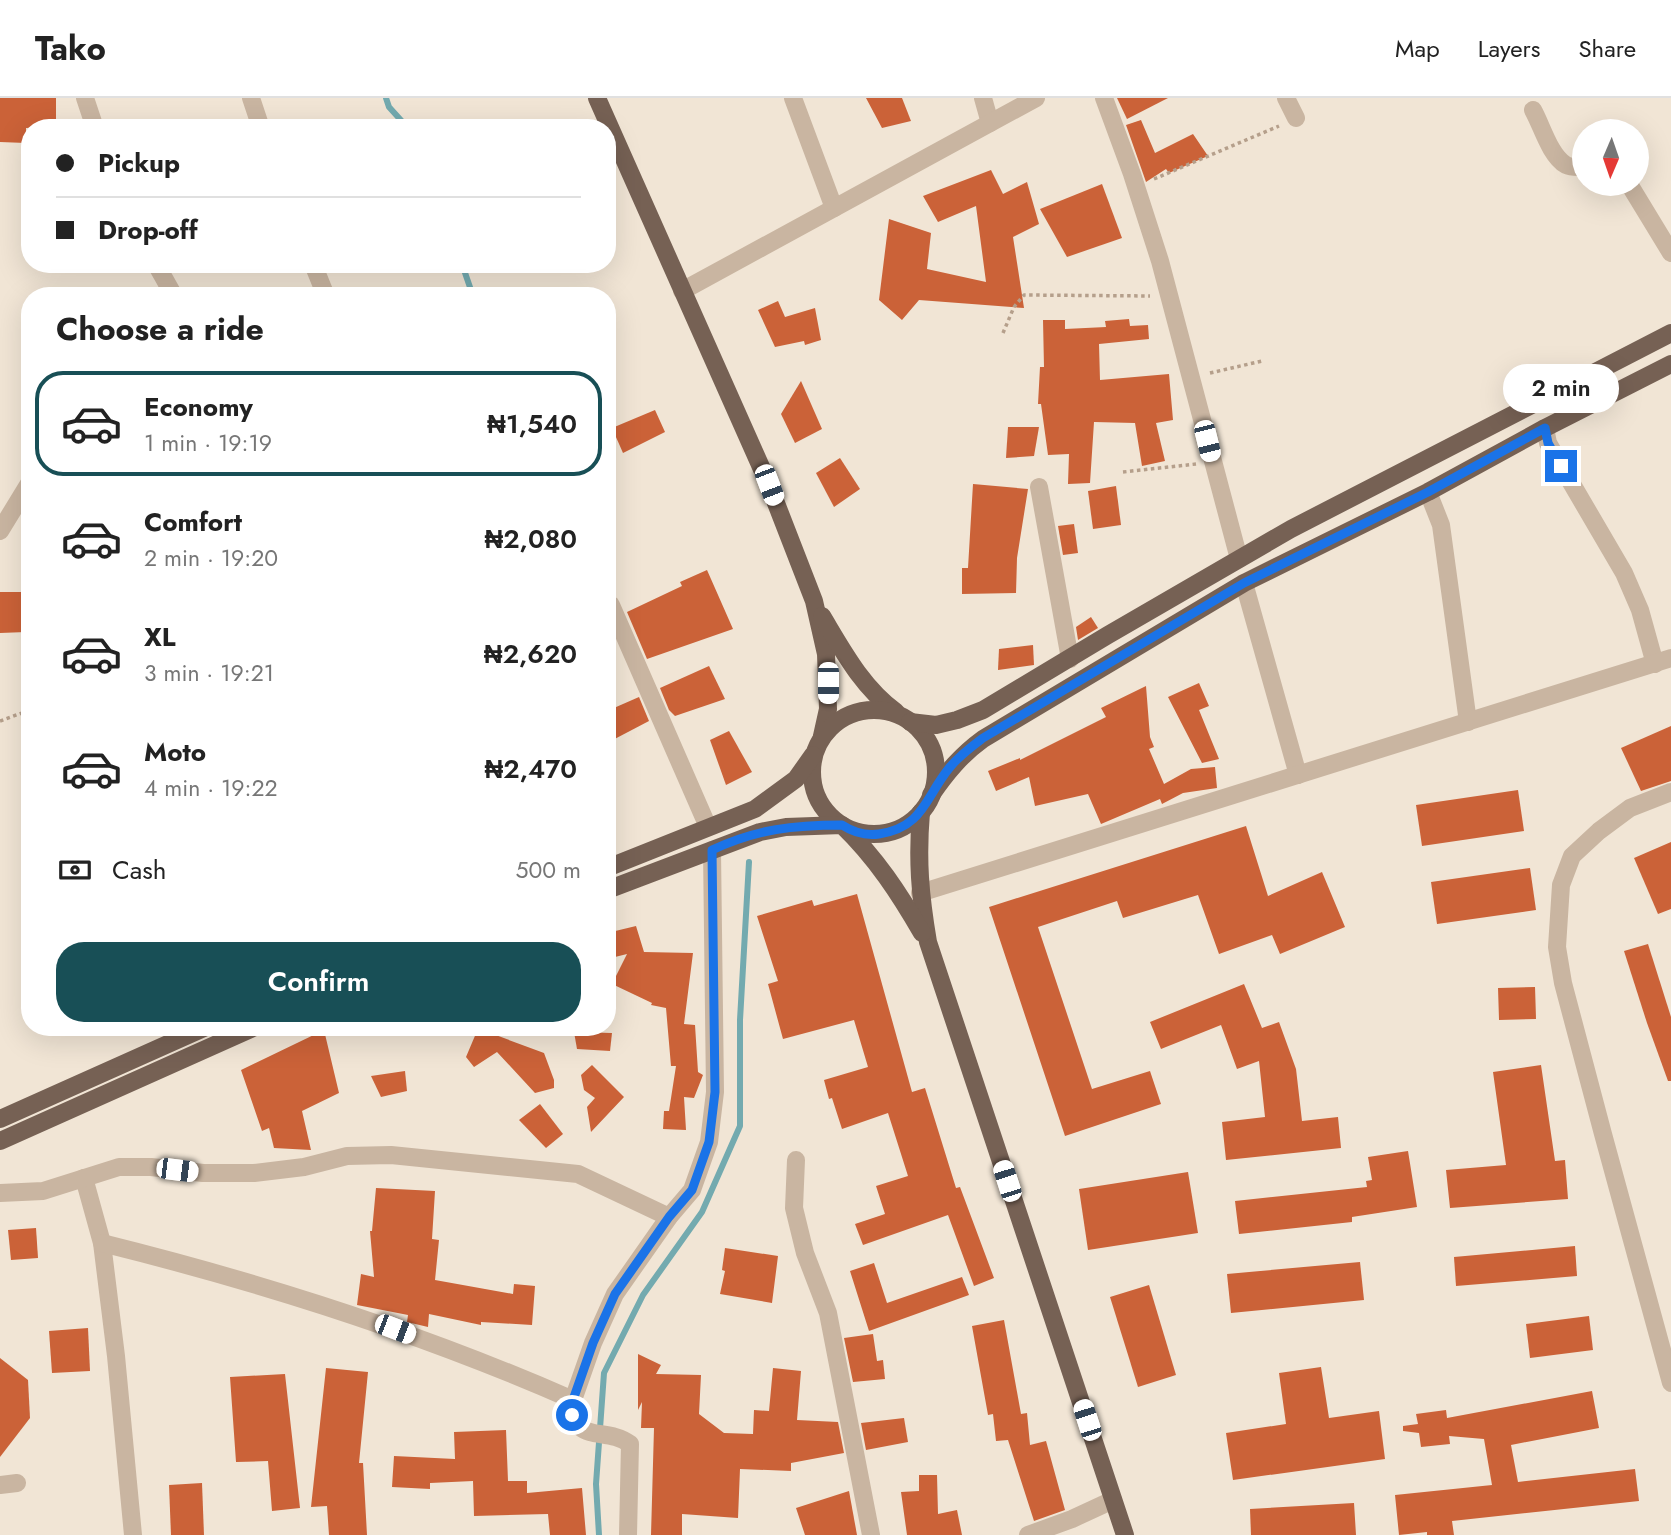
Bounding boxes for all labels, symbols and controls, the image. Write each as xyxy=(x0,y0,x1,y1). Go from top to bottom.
text: Tako xyxy=(35,25,106,72)
text: Map xyxy=(1395,31,1440,66)
text: Layers xyxy=(1478,31,1540,66)
text: Share xyxy=(1578,31,1636,66)
north arrow xyxy=(1572,119,1648,196)
map controls xyxy=(1572,119,1649,196)
text: Pickup xyxy=(98,144,180,182)
text: Drop-off xyxy=(98,211,198,249)
text: Choose a ride xyxy=(56,306,264,352)
callout: 2 min xyxy=(1503,364,1619,414)
text: 2 min xyxy=(1531,371,1591,405)
text: Economy xyxy=(144,388,253,426)
icon: car xyxy=(60,392,123,455)
text: ₦1,540 xyxy=(487,405,577,443)
car xyxy=(1192,418,1223,464)
text: 1 min · 19:19 xyxy=(144,426,272,460)
route end xyxy=(1545,450,1577,482)
car xyxy=(752,462,787,508)
text: Comfort xyxy=(144,503,242,541)
icon: car xyxy=(60,507,123,570)
text: ₦2,080 xyxy=(484,520,577,558)
text: 2 min · 19:20 xyxy=(144,541,278,575)
text: XL xyxy=(144,618,176,656)
icon: car xyxy=(60,622,123,685)
text: ₦2,620 xyxy=(484,635,577,673)
text: 3 min · 19:21 xyxy=(144,656,274,690)
car xyxy=(818,662,839,704)
text: Moto xyxy=(144,733,206,771)
icon: car xyxy=(60,737,123,800)
text: ₦2,470 xyxy=(485,750,577,788)
text: 4 min · 19:22 xyxy=(144,771,278,805)
icon: cash xyxy=(56,851,94,889)
text: Cash xyxy=(112,851,166,889)
text: 500 m xyxy=(516,853,581,887)
button: Confirm xyxy=(56,942,581,1022)
car xyxy=(155,1157,200,1183)
car xyxy=(991,1158,1024,1204)
car xyxy=(372,1312,419,1346)
car xyxy=(1071,1397,1104,1443)
route start xyxy=(556,1399,588,1431)

